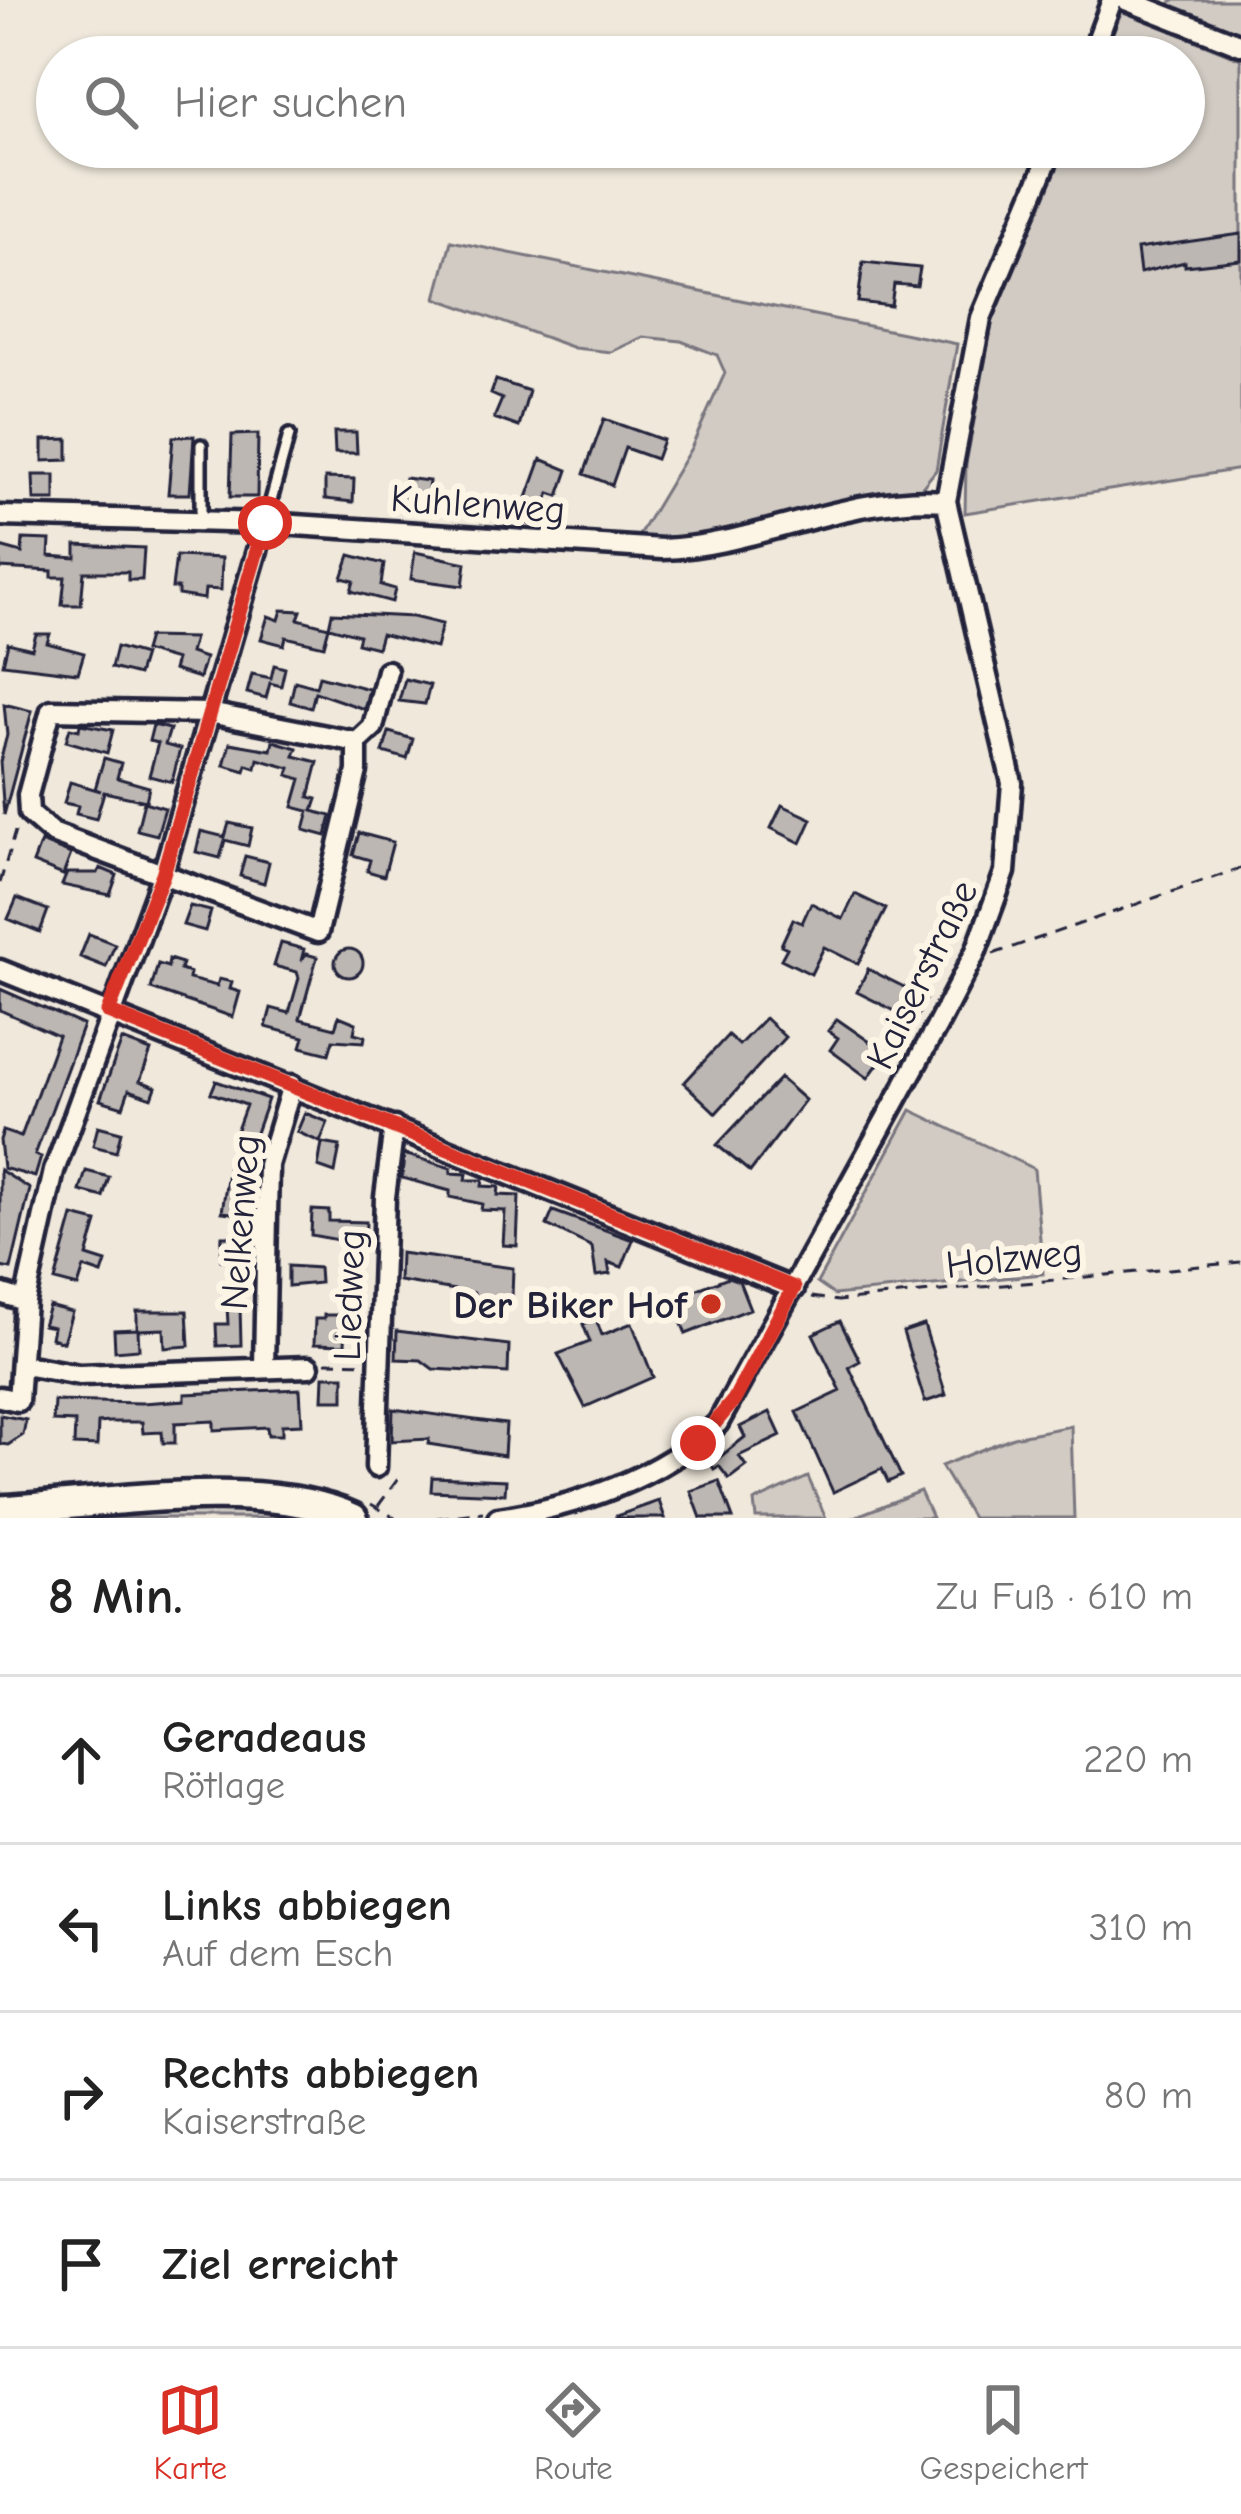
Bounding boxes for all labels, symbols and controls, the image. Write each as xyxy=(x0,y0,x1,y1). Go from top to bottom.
search box xyxy=(36,36,1205,168)
icon: search xyxy=(78,69,144,135)
text: Hier suchen xyxy=(174,76,407,128)
street label: Kuhlenweg xyxy=(389,476,567,533)
route start xyxy=(238,496,292,550)
street label: Kaiserstraße xyxy=(857,873,987,1076)
street label: Nelkenweg xyxy=(212,1133,269,1311)
street label: Liedweg xyxy=(325,1229,374,1362)
street label: Holzweg xyxy=(944,1229,1085,1288)
place label: Der Biker Hof xyxy=(453,1283,688,1328)
marker: Der Biker Hof xyxy=(698,1291,724,1317)
route end xyxy=(671,1416,725,1470)
text: 8 Min. xyxy=(48,1567,183,1626)
text: Zu Fuß · 610 m xyxy=(936,1574,1193,1619)
text: Geradeaus xyxy=(162,1711,366,1763)
icon: ahead xyxy=(48,1727,114,1793)
text: 220 m xyxy=(1083,1737,1193,1782)
text: Rötlage xyxy=(162,1763,285,1808)
text: Links abbiegen xyxy=(162,1879,452,1931)
icon: left xyxy=(48,1895,114,1961)
text: 310 m xyxy=(1089,1905,1193,1950)
text: Auf dem Esch xyxy=(162,1931,393,1976)
text: Rechts abbiegen xyxy=(162,2047,479,2099)
icon: right xyxy=(48,2063,114,2129)
text: 80 m xyxy=(1104,2073,1193,2118)
text: Kaiserstraße xyxy=(162,2099,366,2144)
icon: arrive xyxy=(48,2231,114,2297)
text: Ziel erreicht xyxy=(162,2238,397,2290)
tab: Karte xyxy=(153,2377,227,2487)
tab: Route xyxy=(534,2377,613,2487)
tab: Gespeichert xyxy=(919,2377,1088,2487)

